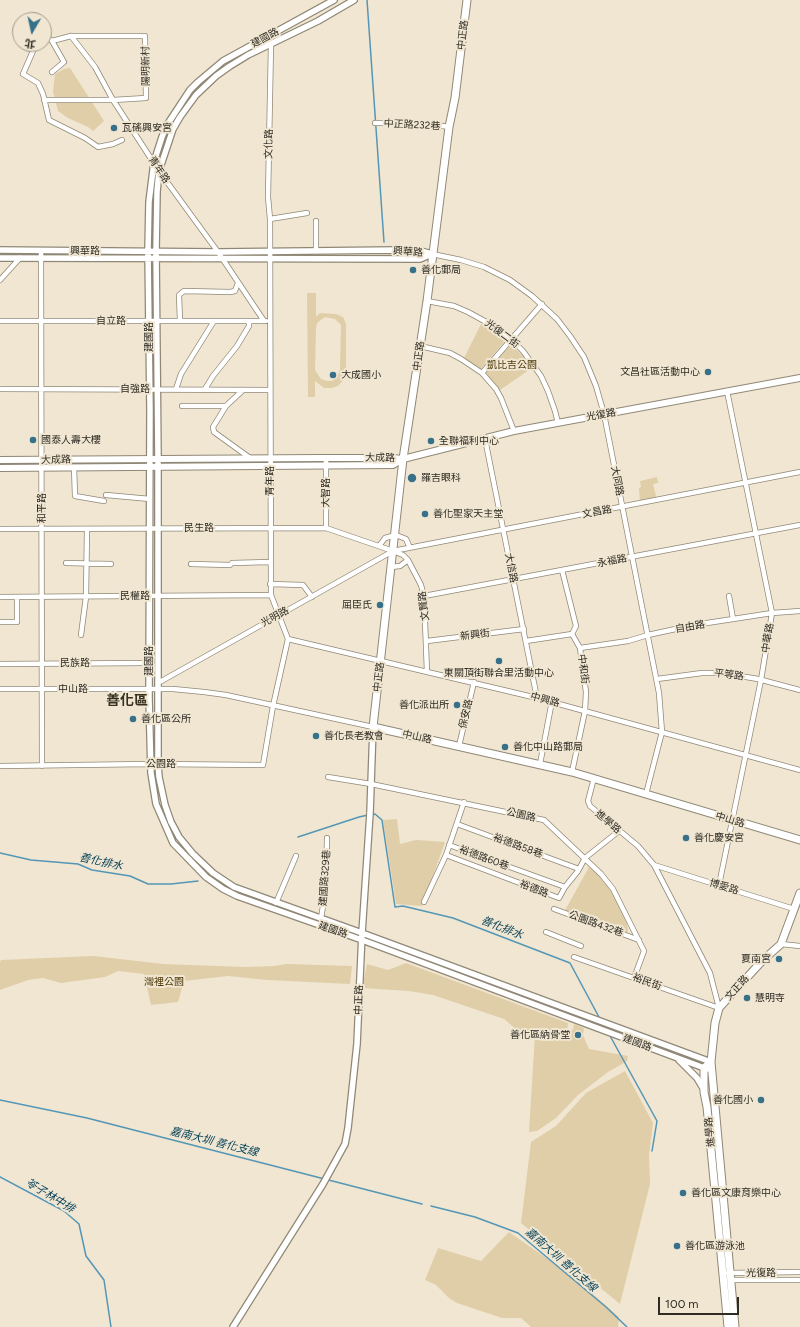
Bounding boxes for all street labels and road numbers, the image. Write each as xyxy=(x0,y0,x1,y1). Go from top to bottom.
street label: 中正路 xyxy=(455,19,471,51)
street label: 建國路 xyxy=(249,26,281,50)
street label: 陽明新村 xyxy=(140,46,152,86)
street label: 中正路232巷 xyxy=(383,118,441,132)
street label: 文化路 xyxy=(263,129,275,159)
street label: 青年路 xyxy=(146,154,172,186)
street label: 興華路 xyxy=(70,245,100,257)
street label: 興華路 xyxy=(393,245,423,259)
street label: 自立路 xyxy=(96,315,126,327)
street label: 光復二街 xyxy=(482,317,522,351)
street label: 建國路 xyxy=(143,322,155,352)
street label: 中正路 xyxy=(411,340,427,372)
street label: 自強路 xyxy=(120,383,150,395)
street label: 光復路 xyxy=(585,406,617,424)
street label: 大成路 xyxy=(365,452,395,464)
street label: 大成路 xyxy=(41,454,71,466)
street label: 大同路 xyxy=(608,465,626,497)
street label: 青年路 xyxy=(264,466,276,496)
street label: 大智路 xyxy=(320,478,332,508)
street label: 和平路 xyxy=(36,493,48,523)
street label: 文昌路 xyxy=(581,503,613,521)
street label: 民生路 xyxy=(184,522,214,534)
street label: 大信路 xyxy=(502,552,520,584)
street label: 永福路 xyxy=(596,552,628,570)
street label: 民權路 xyxy=(120,590,150,602)
street label: 文賢路 xyxy=(416,590,432,622)
street label: 光明路 xyxy=(259,604,291,630)
street label: 自由路 xyxy=(674,618,706,636)
street label: 中華路 xyxy=(760,622,776,654)
street label: 新興街 xyxy=(459,627,491,643)
street label: 建國路 xyxy=(143,646,155,676)
street label: 中和街 xyxy=(575,653,591,685)
street label: 民族路 xyxy=(60,657,90,669)
street label: 中正路 xyxy=(371,661,387,693)
street label: 平等路 xyxy=(713,667,745,683)
street label: 中山路 xyxy=(58,683,88,695)
street label: 中興路 xyxy=(529,690,561,710)
street label: 保安路 xyxy=(457,698,475,730)
street label: 中山路 xyxy=(401,728,433,746)
street label: 公園路 xyxy=(146,758,176,770)
street label: 公園路 xyxy=(505,806,537,824)
street label: 進學路 xyxy=(593,808,623,836)
street label: 中山路 xyxy=(714,810,746,830)
street label: 裕德路58巷 xyxy=(492,831,544,861)
street label: 裕德路60巷 xyxy=(457,843,511,873)
street label: 建國路329巷 xyxy=(317,849,333,907)
street label: 博愛路 xyxy=(708,877,740,897)
street label: 裕德路 xyxy=(518,878,550,900)
street label: 公園路432巷 xyxy=(567,909,625,939)
street label: 建國路 xyxy=(317,919,349,941)
street label: 裕民街 xyxy=(631,971,663,993)
street label: 文正路 xyxy=(723,973,751,1003)
street label: 中正路 xyxy=(352,985,366,1015)
street label: 建國路 xyxy=(621,1032,653,1054)
street label: 進學路 xyxy=(703,1117,717,1147)
street label: 光復路 xyxy=(746,1267,776,1279)

